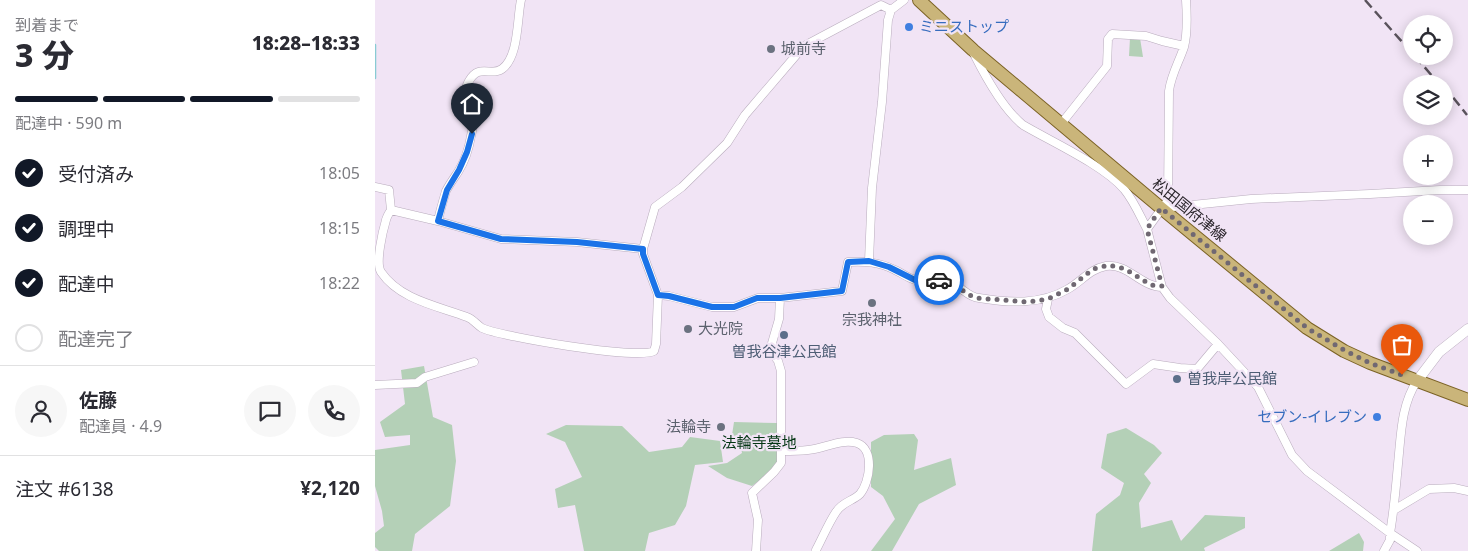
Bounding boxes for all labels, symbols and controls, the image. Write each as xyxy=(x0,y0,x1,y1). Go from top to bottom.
text: 到着まで xyxy=(15,14,79,36)
map controls xyxy=(1403,15,1453,245)
button: locate xyxy=(1403,15,1453,65)
place label: ミニストップ xyxy=(919,16,1009,36)
marker: ミニストップ xyxy=(903,21,915,33)
text: 18:28–18:33 xyxy=(252,30,360,56)
text: 3 分 xyxy=(15,33,74,76)
place label: 城前寺 xyxy=(781,38,826,58)
marker: 城前寺 xyxy=(765,43,777,55)
button: layers xyxy=(1403,75,1453,125)
pin xyxy=(451,83,493,134)
icon: home xyxy=(458,90,486,118)
text: 配達中 · 590 m xyxy=(15,112,122,134)
button: + xyxy=(1403,135,1453,185)
icon: check xyxy=(15,159,43,187)
text: 受付済み xyxy=(58,161,134,187)
text: 18:05 xyxy=(319,162,360,184)
street label: 松田国府津線 xyxy=(1148,173,1231,245)
button: − xyxy=(1403,195,1453,245)
icon: check xyxy=(15,214,43,242)
text: 調理中 xyxy=(58,216,115,242)
text: 18:15 xyxy=(319,217,360,239)
courier xyxy=(914,255,964,305)
icon: car xyxy=(925,266,953,294)
icon: check xyxy=(15,269,43,297)
text: 配達中 xyxy=(58,271,115,297)
text: 18:22 xyxy=(319,272,360,294)
marker: 宗我神社 xyxy=(866,297,878,309)
place label: 宗我神社 xyxy=(842,309,902,329)
place label: 大光院 xyxy=(698,318,743,338)
marker: 大光院 xyxy=(682,323,694,335)
pin xyxy=(1381,324,1423,375)
text: 配達完了 xyxy=(58,326,134,352)
marker: 曽我谷津公民館 xyxy=(778,329,790,341)
icon: bag xyxy=(1388,331,1416,359)
place label: 曽我谷津公民館 xyxy=(731,341,837,361)
place label: 曽我岸公民館 xyxy=(1187,368,1277,388)
marker: 曽我岸公民館 xyxy=(1171,373,1183,385)
button: person xyxy=(15,385,67,437)
button: chat xyxy=(244,385,296,437)
button: phone xyxy=(308,385,360,437)
text: 佐藤 xyxy=(79,387,117,413)
place label: セブン-イレブン xyxy=(1257,406,1367,426)
marker: セブン-イレブン xyxy=(1371,411,1383,423)
text: 配達員 · 4.9 xyxy=(79,415,162,437)
place label: 法輪寺 xyxy=(666,416,711,436)
marker: 法輪寺 xyxy=(715,421,727,433)
park label: 法輪寺墓地 xyxy=(721,432,797,452)
text: ¥2,120 xyxy=(300,475,360,501)
text: 注文 #6138 xyxy=(15,476,114,502)

